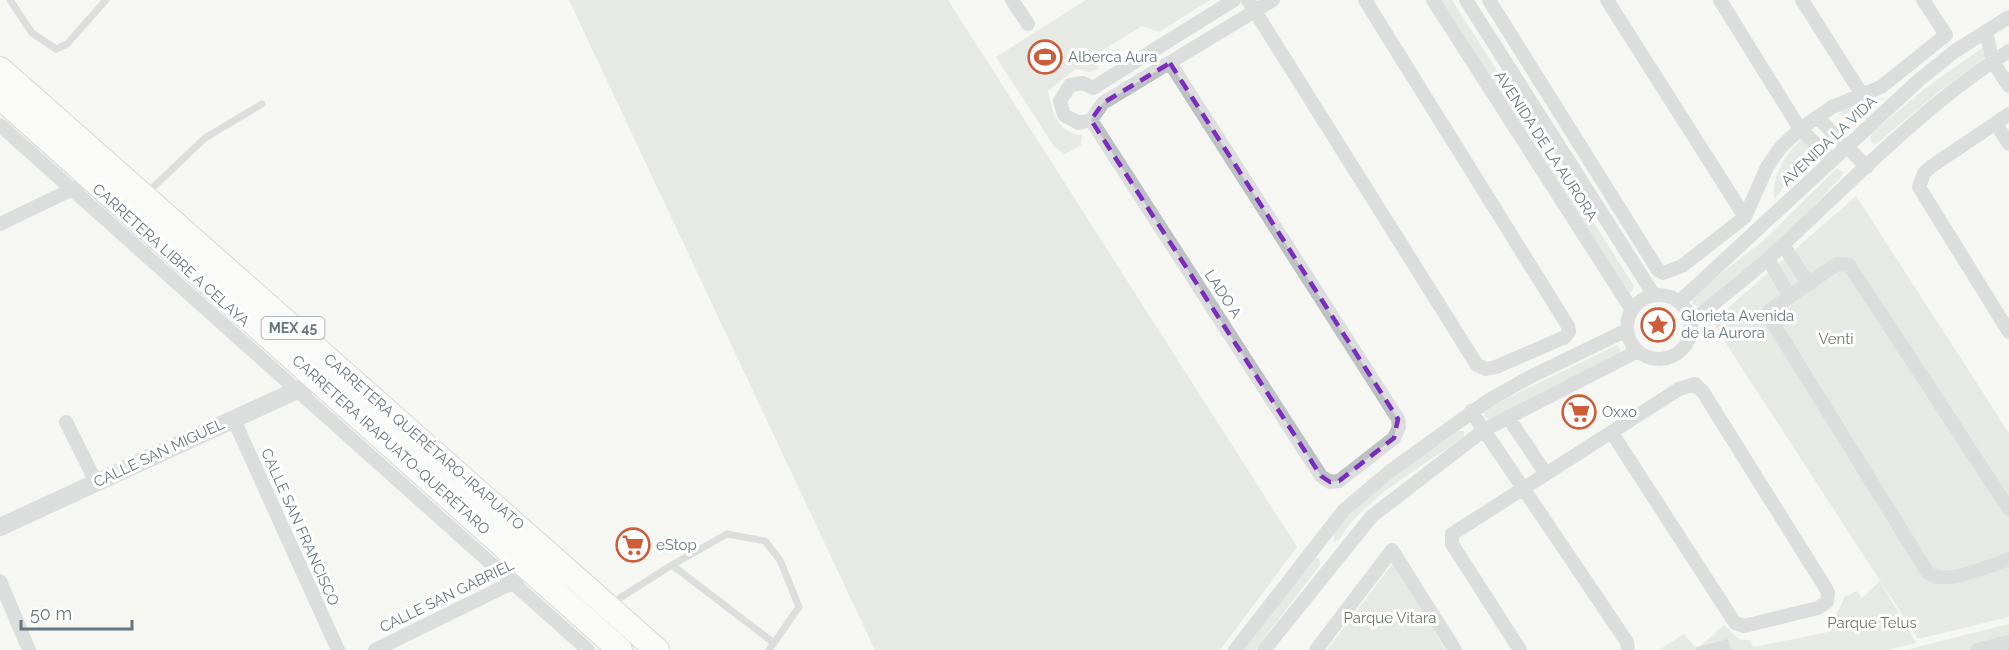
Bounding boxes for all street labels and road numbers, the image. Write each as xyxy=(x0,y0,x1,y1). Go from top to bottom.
street label: AVENIDA DE LA AURORA xyxy=(1491,68,1601,224)
street label: AVENIDA LA VIDA xyxy=(1778,92,1880,190)
street label: CARRETERA LIBRE A CELAYA xyxy=(89,180,253,330)
street label: LADO A xyxy=(1201,266,1245,322)
road number: MEX 45 xyxy=(262,317,324,339)
street label: CARRETERA QUERÉTARO-IRAPUATO xyxy=(320,350,528,534)
street label: CARRETERA IRAPUATO-QUERÉTARO xyxy=(288,351,494,539)
street label: CALLE SAN MIGUEL xyxy=(91,415,227,491)
street label: CALLE SAN FRANCISCO xyxy=(257,446,343,608)
street label: CALLE SAN GABRIEL xyxy=(377,555,517,636)

